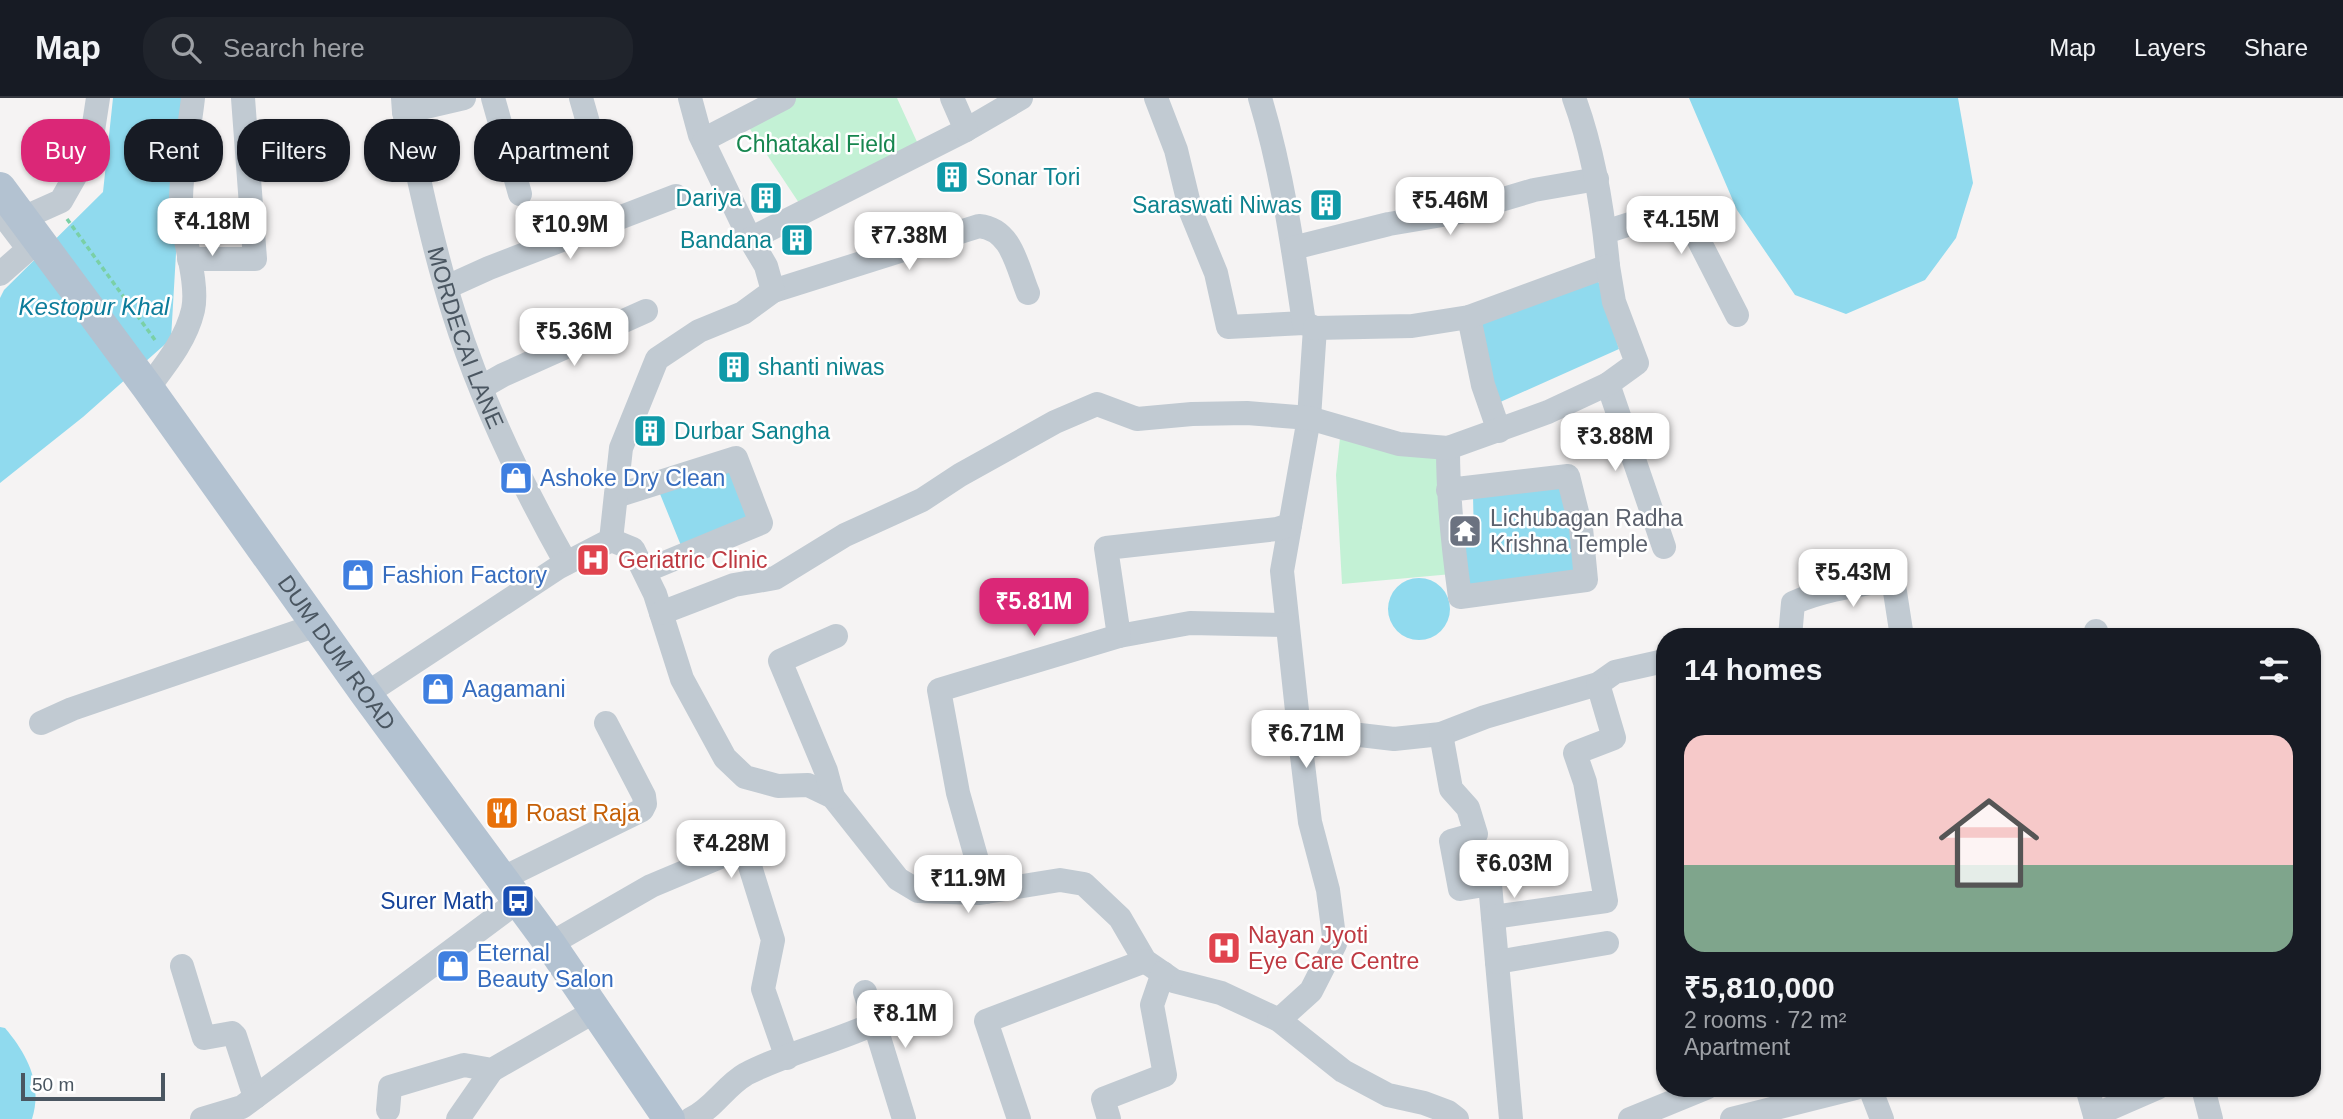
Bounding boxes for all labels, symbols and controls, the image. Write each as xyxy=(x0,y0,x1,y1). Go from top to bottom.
search box xyxy=(143,17,633,80)
text: Map xyxy=(35,29,101,66)
icon: search xyxy=(167,29,205,67)
text: Search here xyxy=(223,33,365,63)
text: Map xyxy=(2049,34,2096,61)
text: Layers xyxy=(2134,34,2206,61)
text: Share xyxy=(2244,34,2308,61)
chip: Buy xyxy=(21,119,110,182)
chip: Rent xyxy=(124,119,223,182)
chip: Filters xyxy=(237,119,350,182)
chip: New xyxy=(364,119,460,182)
chip: Apartment xyxy=(474,119,633,182)
park label: Chhatakal Field xyxy=(736,131,896,157)
building icon: Sonar Tori xyxy=(933,158,971,196)
place label: Sonar Tori xyxy=(976,164,1080,190)
pin: ₹5.46M xyxy=(1393,178,1507,237)
building icon: Dariya xyxy=(747,179,785,217)
place label: Dariya xyxy=(676,185,742,211)
building icon: Saraswati Niwas xyxy=(1307,186,1345,224)
text: ₹5.46M xyxy=(1411,187,1489,213)
place label: Saraswati Niwas xyxy=(1132,192,1302,218)
pin: ₹4.15M xyxy=(1624,197,1738,256)
pin: ₹4.18M xyxy=(155,198,269,258)
pin: ₹10.9M xyxy=(513,202,627,261)
text: ₹4.15M xyxy=(1642,206,1720,232)
text: ₹4.18M xyxy=(173,208,251,234)
text: ₹10.9M xyxy=(531,211,609,237)
pin: ₹7.38M xyxy=(852,212,966,272)
building icon: Bandana xyxy=(778,221,816,259)
text: ₹7.38M xyxy=(870,222,948,248)
place label: Bandana xyxy=(680,227,772,253)
street label: MORDECAI LANE xyxy=(422,244,509,432)
water label: Kestopur Khal xyxy=(19,293,170,320)
pin: ₹5.36M xyxy=(517,308,631,368)
text: ₹5.36M xyxy=(535,318,613,344)
building icon: shanti niwas xyxy=(715,348,753,386)
place label: shanti niwas xyxy=(758,354,885,380)
building icon: Durbar Sangha xyxy=(631,412,669,450)
pin: ₹3.88M xyxy=(1558,414,1672,473)
place label: Durbar Sangha xyxy=(674,418,830,444)
text: ₹3.88M xyxy=(1576,423,1654,449)
shop icon: Ashoke Dry Clean xyxy=(497,459,535,497)
place label: Ashoke Dry Clean xyxy=(540,465,725,491)
place label: Lichubagan Radha Krishna Temple xyxy=(1490,505,1683,557)
temple icon: Lichubagan Radha Krishna Temple xyxy=(1446,512,1484,550)
hospital icon: Geriatric Clinic xyxy=(574,541,612,579)
place label: Geriatric Clinic xyxy=(618,547,768,573)
pin: ₹5.43M xyxy=(1796,550,1910,609)
shop icon: Fashion Factory xyxy=(339,556,377,594)
text: ₹5.43M xyxy=(1814,559,1892,585)
place label: Fashion Factory xyxy=(382,562,547,588)
street label: DUM DUM ROAD xyxy=(273,570,401,735)
pin: ₹5.81M xyxy=(977,578,1091,638)
text: ₹5.81M xyxy=(995,588,1073,614)
icon: filters xyxy=(2255,651,2293,689)
text: 14 homes xyxy=(1684,653,1822,686)
shop icon: Aagamani xyxy=(419,670,457,708)
place label: Aagamani xyxy=(462,676,566,702)
pin: ₹6.71M xyxy=(1249,710,1363,770)
text: ₹6.71M xyxy=(1267,720,1345,746)
icon: home xyxy=(1926,780,2052,906)
restaurant icon: Roast Raja xyxy=(483,794,521,832)
place label: Roast Raja xyxy=(526,800,640,826)
pin: ₹4.28M xyxy=(674,820,788,880)
text: ₹4.28M xyxy=(692,830,770,856)
pin: ₹6.03M xyxy=(1457,840,1571,900)
text: ₹6.03M xyxy=(1475,850,1553,876)
pin: ₹11.9M xyxy=(911,856,1025,915)
text: ₹11.9M xyxy=(930,865,1006,891)
bus stop icon: Surer Math xyxy=(499,882,537,920)
place label: Surer Math xyxy=(380,888,494,914)
place label: Nayan Jyoti Eye Care Centre xyxy=(1248,922,1419,974)
hospital icon: Nayan Jyoti Eye Care Centre xyxy=(1205,929,1243,967)
place label: Eternal Beauty Salon xyxy=(477,940,614,992)
shop icon: Eternal Beauty Salon xyxy=(434,947,472,985)
text: ₹5,810,000 xyxy=(1684,971,1835,1004)
pin: ₹8.1M xyxy=(856,990,954,1050)
text: ₹8.1M xyxy=(873,1000,937,1026)
text: 2 rooms · 72 m² xyxy=(1684,1007,1846,1033)
text: Apartment xyxy=(1684,1034,1790,1060)
scale bar xyxy=(21,1070,164,1102)
text: 50 m xyxy=(32,1074,74,1095)

